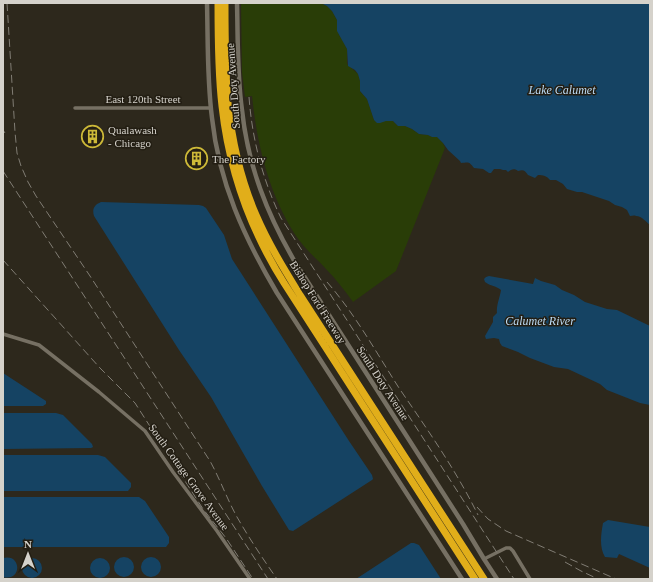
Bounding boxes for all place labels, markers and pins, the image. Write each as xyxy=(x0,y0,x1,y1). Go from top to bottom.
building icon: Qualawash - Chicago xyxy=(79,123,105,149)
place label: Qualawash - Chicago xyxy=(108,124,157,149)
building icon: The Factory xyxy=(183,146,209,172)
place label: The Factory xyxy=(212,153,266,165)

